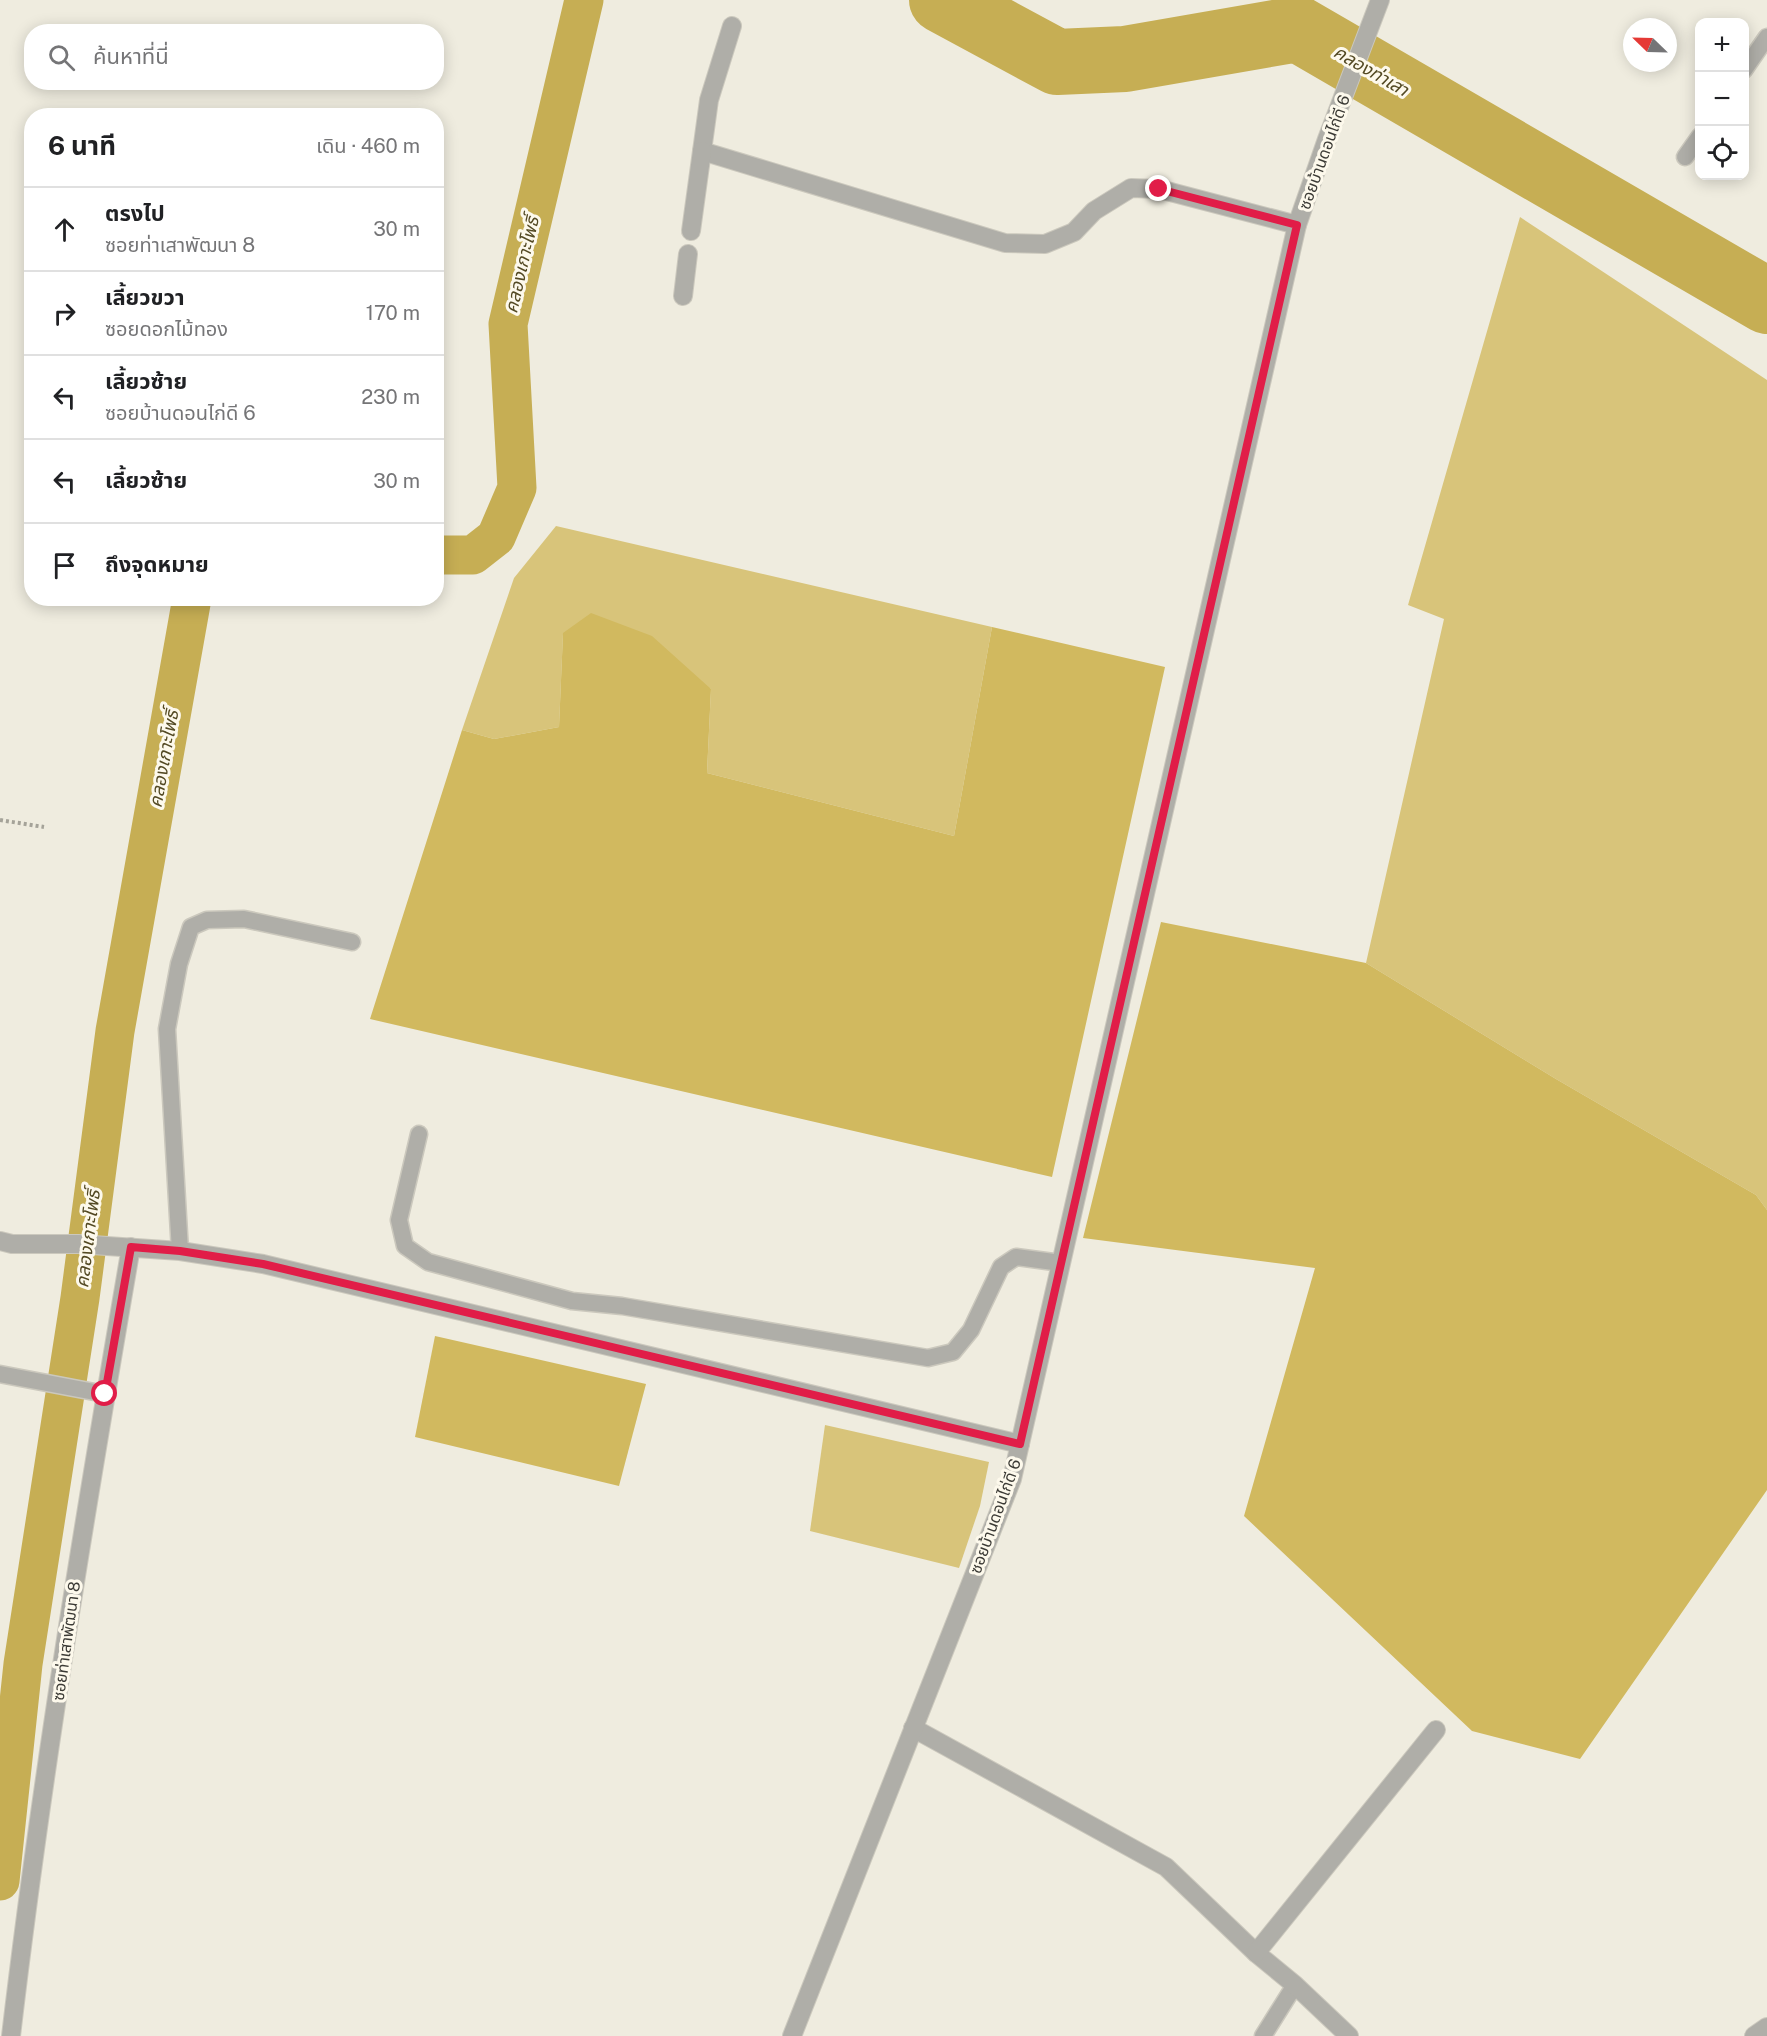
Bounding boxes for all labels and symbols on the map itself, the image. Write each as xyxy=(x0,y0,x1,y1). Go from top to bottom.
north arrow xyxy=(1623,18,1677,72)
water label: คลองท่าเสา xyxy=(1330,41,1413,101)
street label: ซอยบ้านดอนไก่ดี 6 xyxy=(1295,92,1354,212)
route end xyxy=(1145,175,1171,201)
water label: คลองเกาะโพธิ์ xyxy=(500,209,544,315)
water label: คลองเกาะโพธิ์ xyxy=(145,703,183,809)
water label: คลองเกาะโพธิ์ xyxy=(71,1184,105,1289)
route start xyxy=(91,1380,117,1406)
street label: ซอยบ้านดอนไก่ดี 6 xyxy=(966,1456,1025,1576)
street label: ซอยท่าเสาพัฒนา 8 xyxy=(49,1580,84,1702)

